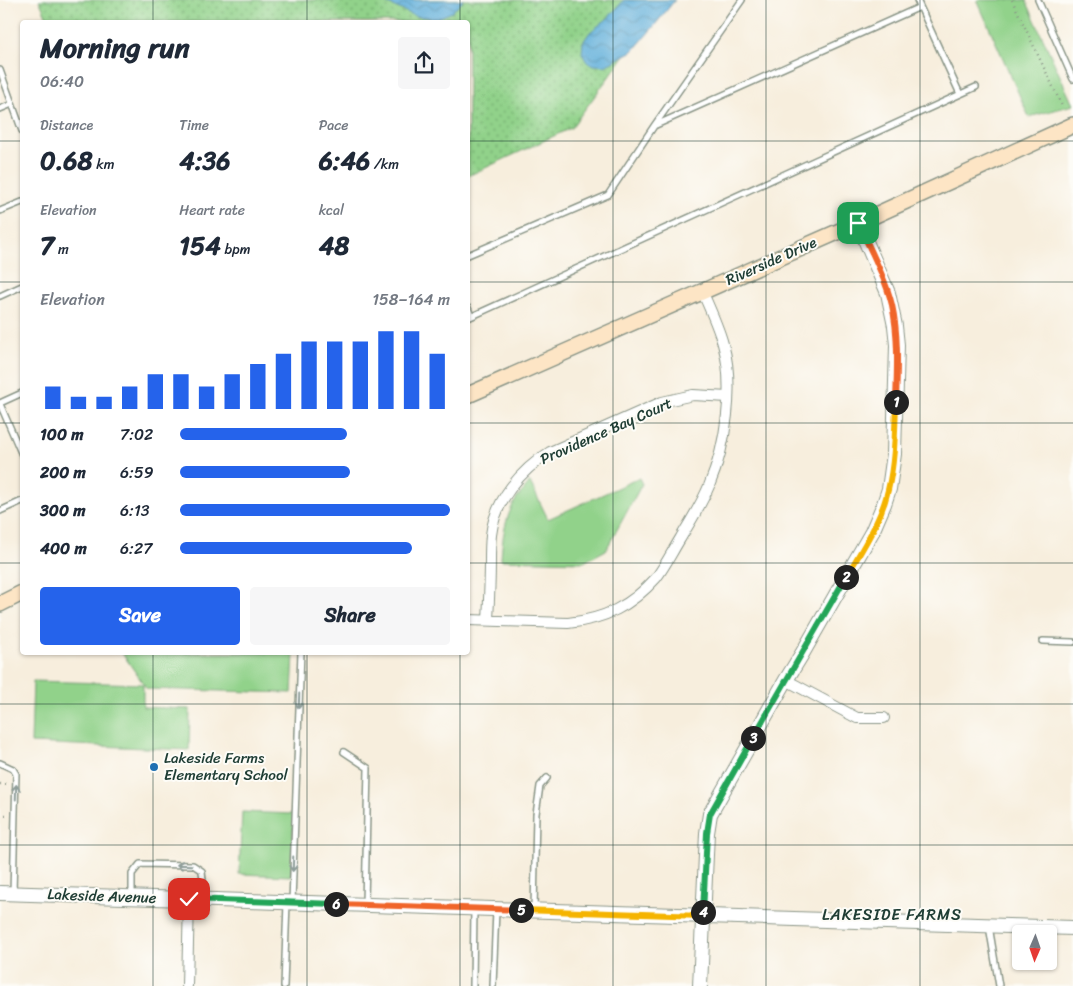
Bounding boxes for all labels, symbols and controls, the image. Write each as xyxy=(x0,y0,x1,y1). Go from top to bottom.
text: Morning run xyxy=(40,23,190,72)
button: share xyxy=(398,37,450,89)
text: 06:40 xyxy=(40,67,84,96)
text: Distance xyxy=(40,113,93,138)
text: Time xyxy=(179,113,209,138)
text: Pace xyxy=(319,113,348,138)
text: 0.68 xyxy=(40,138,93,183)
text: 4:36 xyxy=(179,138,230,183)
text: 6:46 xyxy=(319,138,370,183)
text: km xyxy=(93,152,114,177)
text: /km xyxy=(370,152,399,177)
text: Elevation xyxy=(40,198,97,223)
text: Heart rate xyxy=(179,198,245,223)
text: kcal xyxy=(319,198,344,223)
pin xyxy=(837,202,879,244)
icon: arrive xyxy=(844,209,872,237)
text: 7 xyxy=(40,223,54,268)
text: 154 xyxy=(179,223,221,268)
text: 48 xyxy=(319,223,349,268)
street label: Riverside Drive xyxy=(721,229,821,293)
text: m xyxy=(54,237,69,262)
text: bpm xyxy=(221,237,250,262)
text: Elevation xyxy=(40,285,105,314)
text: 158–164 m xyxy=(372,285,450,314)
street label: Providence Bay Court xyxy=(536,390,677,472)
pin: 1 xyxy=(884,390,908,414)
text: 1 xyxy=(893,390,900,415)
text: 100 m xyxy=(40,420,84,449)
text: 7:02 xyxy=(120,420,153,449)
text: 200 m xyxy=(40,458,86,487)
text: 6:59 xyxy=(120,458,154,487)
text: 300 m xyxy=(40,496,85,525)
text: 6:13 xyxy=(120,496,150,525)
text: 400 m xyxy=(40,534,87,563)
text: 6:27 xyxy=(120,534,152,563)
pin: 2 xyxy=(834,564,858,590)
text: 2 xyxy=(842,565,851,590)
button: Save xyxy=(40,587,240,645)
button: Share xyxy=(250,587,450,645)
one-way arrow xyxy=(295,693,304,709)
pin: 3 xyxy=(740,726,766,750)
text: 3 xyxy=(750,726,757,751)
place label: Lakeside Farms Elementary School xyxy=(164,745,289,788)
marker: Lakeside Farms Elementary School xyxy=(148,761,160,773)
one-way arrow xyxy=(11,784,20,800)
one-way arrow xyxy=(289,855,298,871)
one-way arrow xyxy=(176,860,192,869)
pin xyxy=(168,878,210,920)
street label: Lakeside Avenue xyxy=(47,881,157,911)
icon: check xyxy=(175,885,203,913)
pin: 6 xyxy=(324,892,348,916)
text: 6 xyxy=(333,892,340,917)
pin: 5 xyxy=(508,898,534,922)
text: 5 xyxy=(517,898,526,923)
pin: 4 xyxy=(690,900,716,924)
text: 4 xyxy=(699,900,708,925)
district label: LAKESIDE FARMS xyxy=(822,900,962,929)
north arrow xyxy=(1012,925,1058,970)
map controls xyxy=(1012,925,1057,970)

